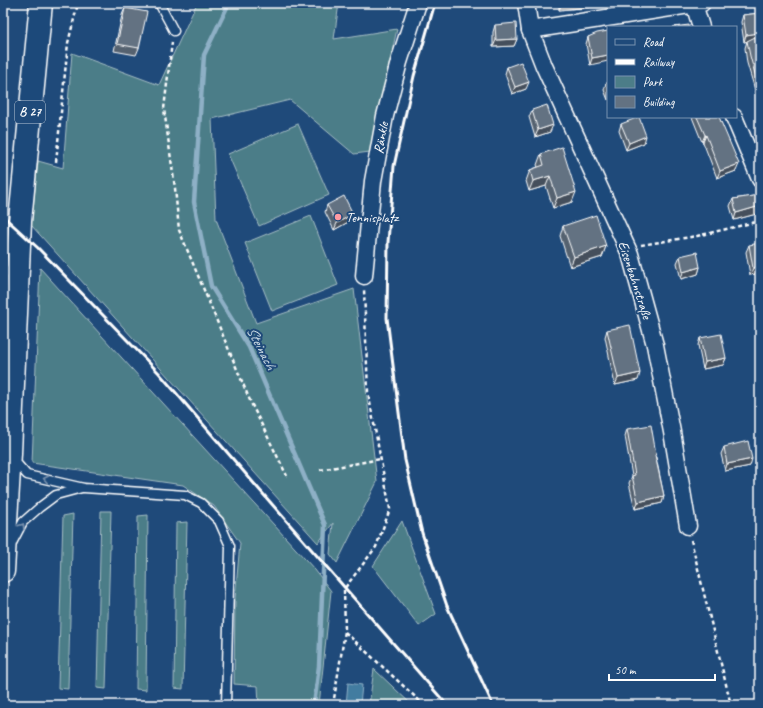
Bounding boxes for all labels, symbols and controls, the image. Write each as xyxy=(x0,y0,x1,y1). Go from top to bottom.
legend xyxy=(607,26,737,118)
text: Road xyxy=(643,34,665,50)
text: Railway xyxy=(643,54,675,70)
text: Park xyxy=(643,74,664,90)
text: Building xyxy=(643,94,675,110)
road number: B 27 xyxy=(15,101,45,123)
street label: Ränkle xyxy=(370,119,392,155)
place label: Tennisplatz xyxy=(346,209,400,226)
marker: Tennisplatz xyxy=(333,212,343,222)
street label: Eisenbahnstraße xyxy=(614,239,656,323)
water label: Steinach xyxy=(242,323,280,374)
one-way arrow xyxy=(43,476,49,484)
one-way arrow xyxy=(17,523,25,530)
scale bar xyxy=(609,656,715,682)
text: 50 m xyxy=(615,662,637,678)

